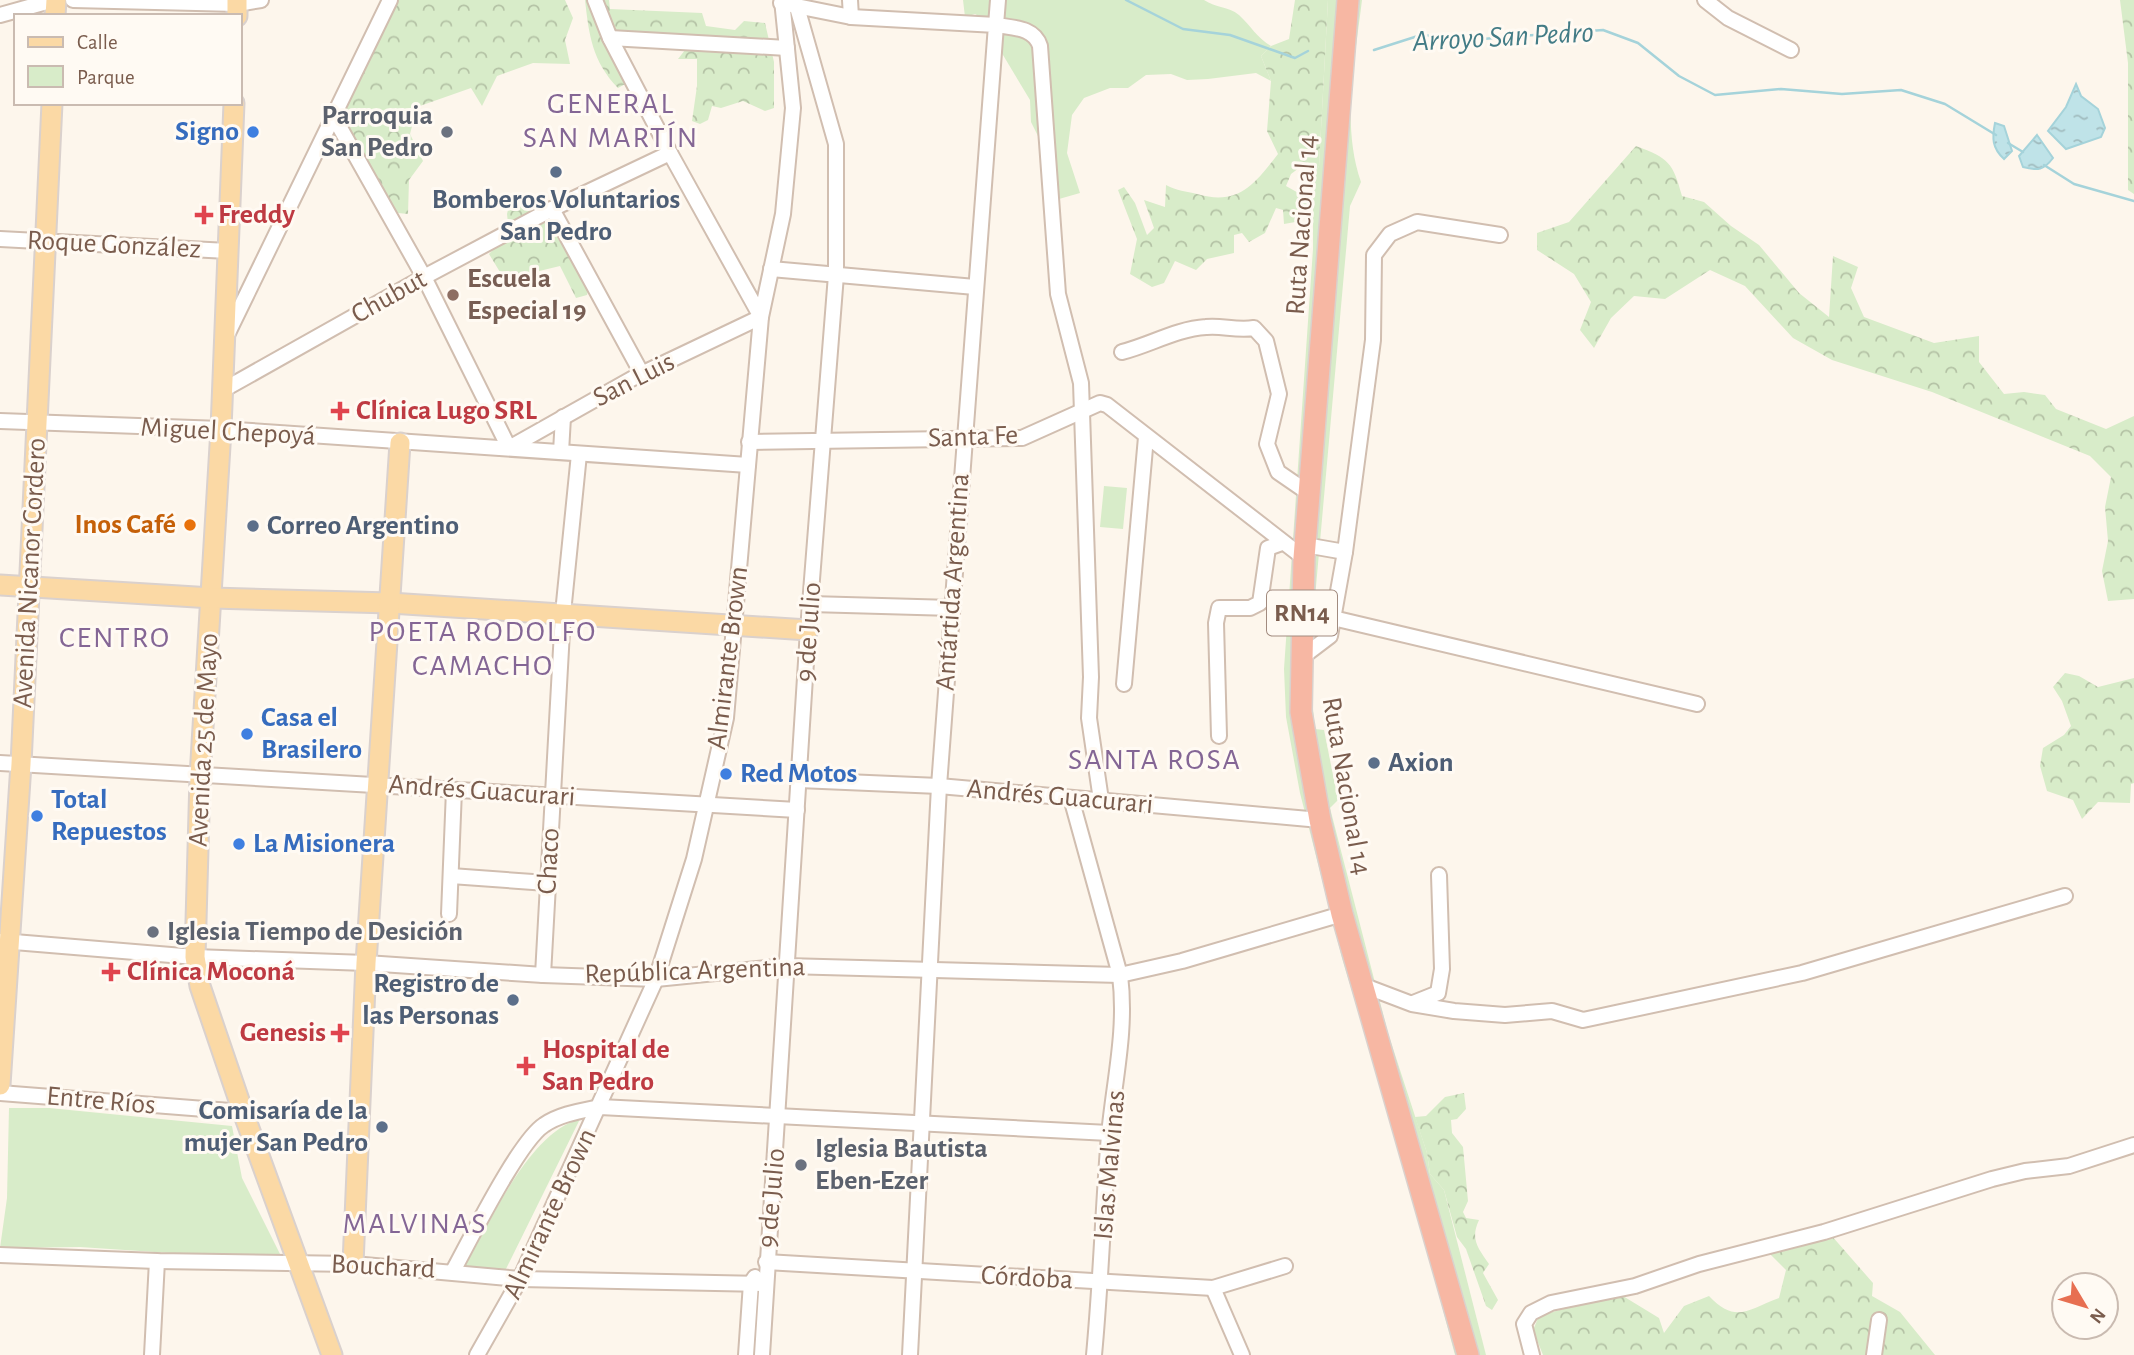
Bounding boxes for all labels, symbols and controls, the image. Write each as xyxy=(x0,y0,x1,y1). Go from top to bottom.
legend xyxy=(14,14,242,105)
water label: Arroyo San Pedro xyxy=(1411,17,1594,57)
text: Calle xyxy=(77,32,118,53)
text: Parque xyxy=(77,67,135,88)
district label: GENERAL SAN MARTÍN xyxy=(523,89,699,153)
place label: Parroquia San Pedro xyxy=(321,102,433,162)
place label: Signo xyxy=(175,118,239,146)
marker: Signo xyxy=(245,124,261,140)
marker: Parroquia San Pedro xyxy=(439,124,455,140)
street label: Ruta Nacional 14 xyxy=(1282,134,1322,316)
marker: Bomberos Voluntarios San Pedro xyxy=(548,164,564,180)
place label: Bomberos Voluntarios San Pedro xyxy=(432,186,680,246)
place label: Freddy xyxy=(218,201,295,229)
marker: Freddy xyxy=(196,207,212,223)
street label: Roque González xyxy=(26,226,202,264)
street label: Chubut xyxy=(347,265,431,329)
place label: Escuela Especial 19 xyxy=(467,265,586,325)
marker: Escuela Especial 19 xyxy=(445,287,461,303)
street label: San Luis xyxy=(589,348,679,412)
place label: Clínica Lugo SRL xyxy=(356,397,538,425)
marker: Clínica Lugo SRL xyxy=(330,401,350,421)
street label: Miguel Chepoyá xyxy=(140,413,316,451)
street label: Santa Fe xyxy=(927,421,1019,453)
street label: Avenida Nicanor Cordero xyxy=(9,437,51,709)
street label: Antártida Argentina xyxy=(931,472,975,692)
place label: Inos Café xyxy=(74,511,176,539)
place label: Correo Argentino xyxy=(267,512,459,540)
marker: Inos Café xyxy=(182,517,198,533)
marker: Correo Argentino xyxy=(245,518,261,534)
street label: Almirante Brown xyxy=(703,565,753,751)
street label: 9 de Julio xyxy=(792,581,826,683)
road number: RN14 xyxy=(1267,590,1337,636)
district label: POETA RODOLFO CAMACHO xyxy=(369,617,597,681)
district label: CENTRO xyxy=(59,623,171,653)
street label: Avenida 25 de Mayo xyxy=(184,632,224,848)
street label: Ruta Nacional 14 xyxy=(1317,695,1375,877)
place label: Casa el Brasilero xyxy=(261,704,362,764)
marker: Casa el Brasilero xyxy=(239,726,255,742)
district label: SANTA ROSA xyxy=(1068,745,1242,775)
place label: Axion xyxy=(1388,749,1454,777)
marker: Axion xyxy=(1366,755,1382,771)
place label: Red Motos xyxy=(740,760,857,788)
marker: Red Motos xyxy=(718,766,734,782)
street label: Andrés Guacurari xyxy=(388,771,576,811)
street label: Andrés Guacurari xyxy=(966,775,1154,819)
place label: Total Repuestos xyxy=(51,786,167,846)
marker: Total Repuestos xyxy=(29,808,45,824)
street label: Chaco xyxy=(533,827,565,895)
place label: La Misionera xyxy=(253,830,395,858)
marker: La Misionera xyxy=(231,836,247,852)
place label: Iglesia Tiempo de Desición xyxy=(167,918,463,946)
marker: Iglesia Tiempo de Desición xyxy=(145,924,161,940)
street label: República Argentina xyxy=(584,953,806,989)
place label: Clínica Moconá xyxy=(127,958,295,986)
marker: Clínica Moconá xyxy=(101,962,121,982)
place label: Registro de las Personas xyxy=(362,970,499,1030)
marker: Registro de las Personas xyxy=(505,992,521,1008)
place label: Genesis xyxy=(240,1019,326,1047)
marker: Genesis xyxy=(332,1025,348,1041)
place label: Hospital de San Pedro xyxy=(542,1036,670,1096)
marker: Hospital de San Pedro xyxy=(516,1056,536,1076)
street label: Entre Ríos xyxy=(45,1082,157,1120)
street label: Islas Malvinas xyxy=(1090,1089,1130,1241)
place label: Comisaría de la mujer San Pedro xyxy=(184,1097,368,1157)
marker: Comisaría de la mujer San Pedro xyxy=(374,1119,390,1135)
street label: Almirante Brown xyxy=(498,1124,602,1304)
place label: Iglesia Bautista Eben-Ezer xyxy=(815,1135,988,1195)
street label: 9 de Julio xyxy=(754,1147,790,1249)
marker: Iglesia Bautista Eben-Ezer xyxy=(793,1157,809,1173)
district label: MALVINAS xyxy=(343,1209,487,1239)
street label: Bouchard xyxy=(330,1250,436,1284)
street label: Córdoba xyxy=(980,1262,1074,1294)
north arrow xyxy=(2050,1271,2120,1341)
text: N xyxy=(2086,1304,2109,1327)

